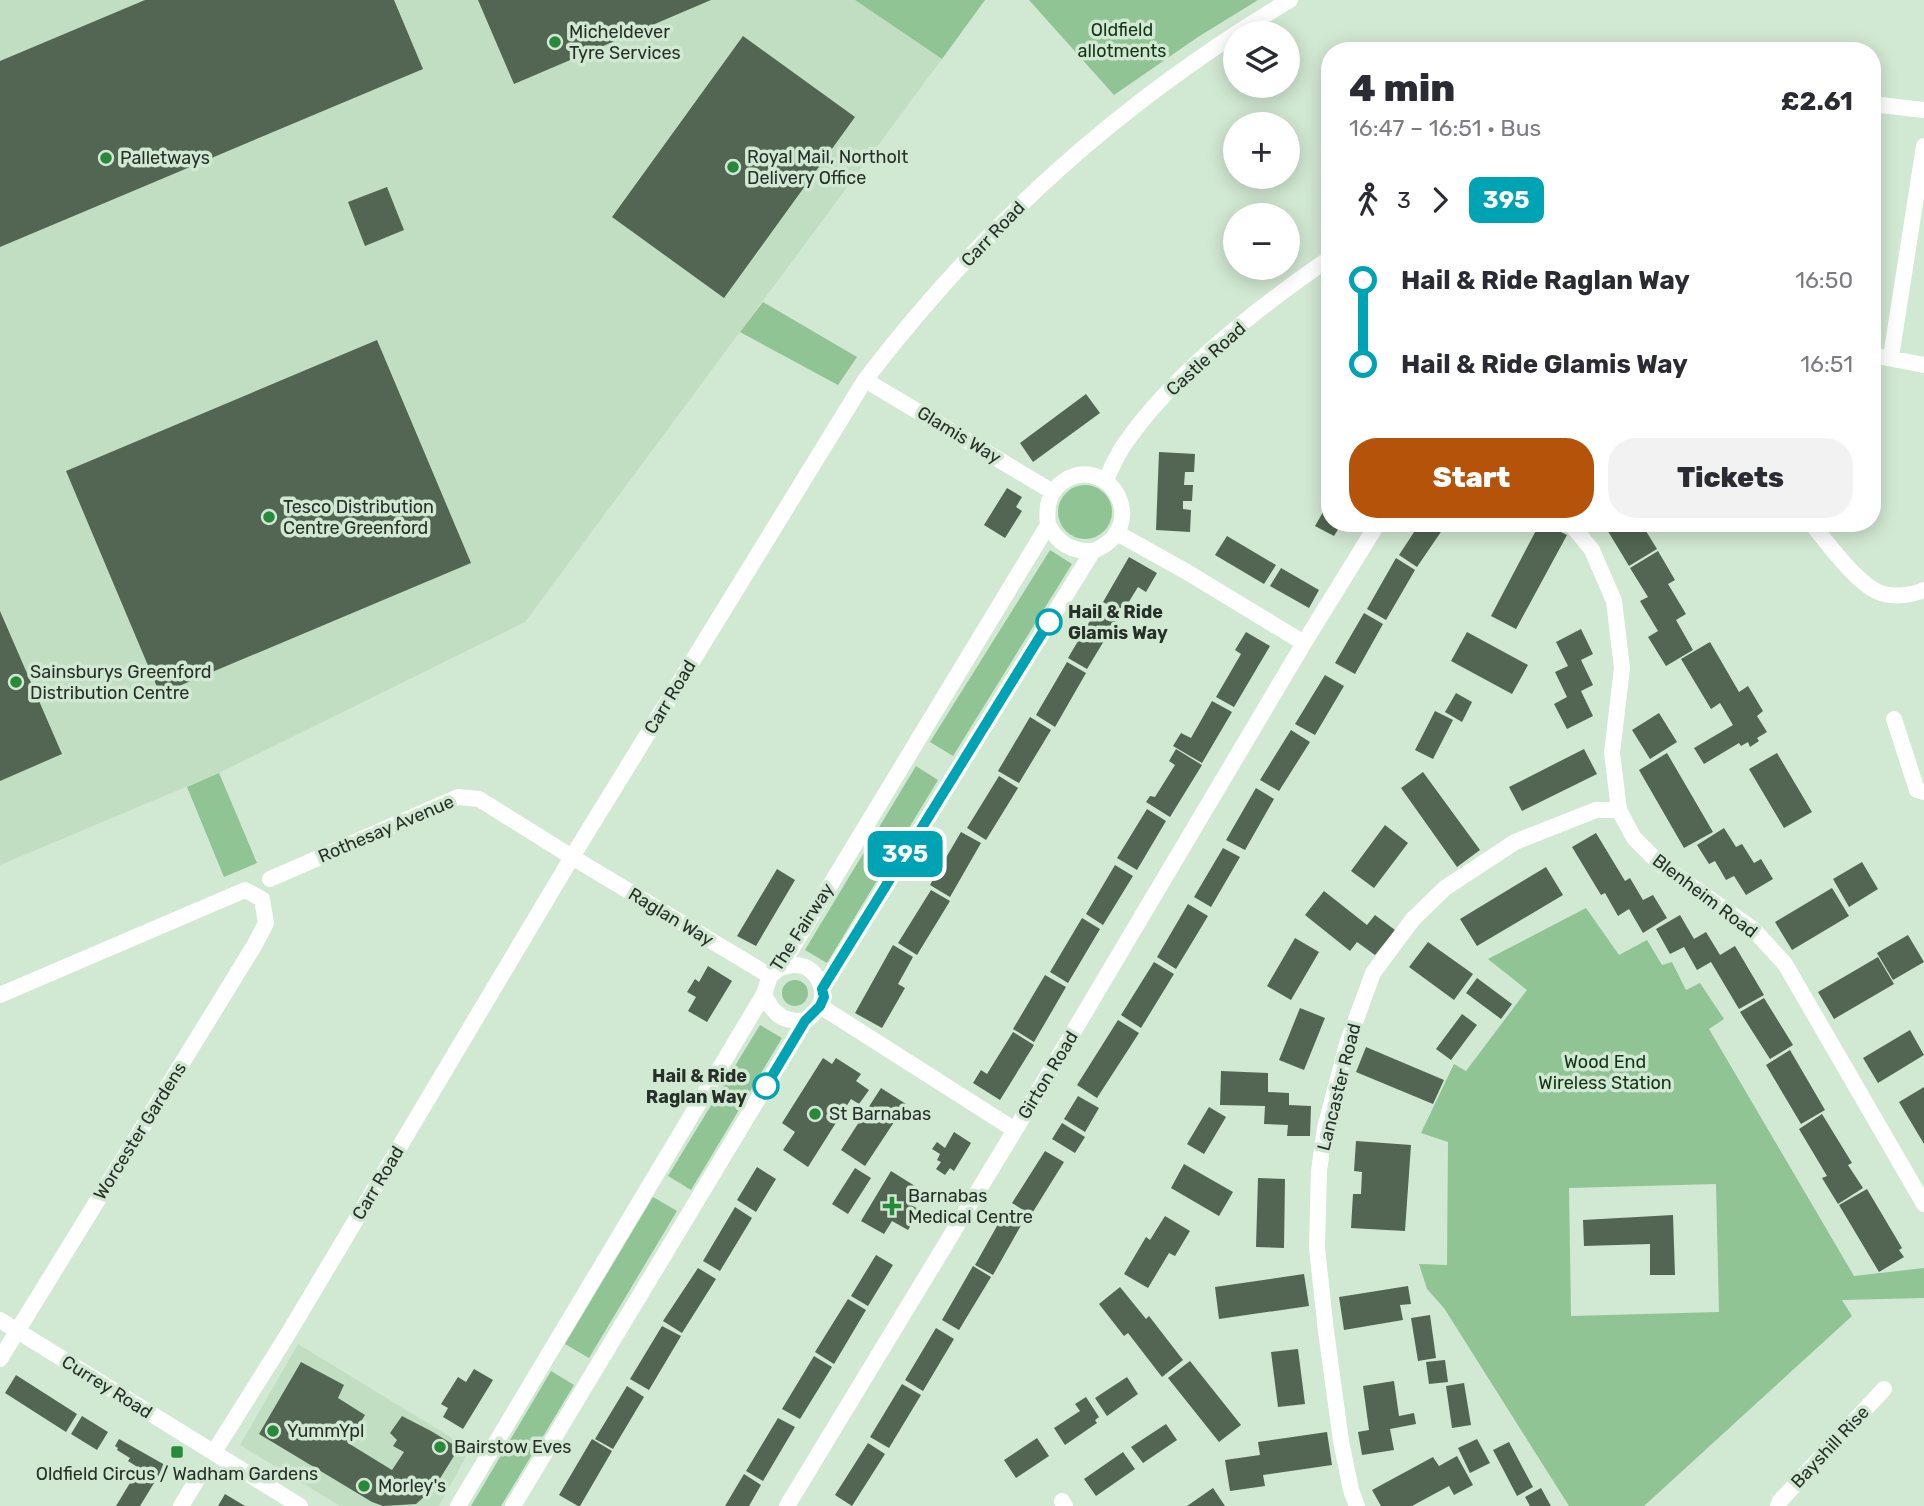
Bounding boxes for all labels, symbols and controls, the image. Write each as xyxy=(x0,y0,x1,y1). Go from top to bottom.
park label: Oldfield allotments xyxy=(1077,19,1167,62)
place label: Micheldever Tyre Services xyxy=(569,21,681,64)
map controls xyxy=(1223,21,1300,280)
button: layers xyxy=(1223,21,1300,98)
marker: Micheldever Tyre Services xyxy=(547,34,563,50)
text: 4 min xyxy=(1349,65,1455,111)
text: £2.61 xyxy=(1781,86,1853,117)
button: + xyxy=(1223,112,1300,189)
text: 16:47 – 16:51 · Bus xyxy=(1349,114,1541,142)
place label: Royal Mail, Northolt Delivery Office xyxy=(747,146,908,189)
place label: Palletways xyxy=(120,147,210,169)
marker: Palletways xyxy=(98,150,114,166)
marker: Royal Mail, Northolt Delivery Office xyxy=(725,159,741,175)
icon: walk xyxy=(1349,181,1387,219)
icon: forward xyxy=(1421,181,1459,219)
text: 3 xyxy=(1397,186,1411,214)
text: 395 xyxy=(1483,186,1530,214)
street label: Carr Road xyxy=(957,197,1029,271)
button: − xyxy=(1223,203,1300,280)
text: Hail & Ride Raglan Way xyxy=(1401,265,1690,296)
text: 16:50 xyxy=(1795,266,1853,294)
street label: Castle Road xyxy=(1162,317,1250,401)
text: Hail & Ride Glamis Way xyxy=(1401,349,1688,380)
text: 16:51 xyxy=(1800,350,1853,378)
street label: Glamis Way xyxy=(913,401,1005,469)
button: Start xyxy=(1349,438,1594,518)
button: Tickets xyxy=(1608,438,1853,518)
place label: Tesco Distribution Centre Greenford xyxy=(283,496,434,539)
marker: Tesco Distribution Centre Greenford xyxy=(261,509,277,525)
place label: Hail & Ride Glamis Way xyxy=(1068,601,1168,644)
marker: Hail & Ride Glamis Way xyxy=(1036,609,1062,635)
street label: Carr Road xyxy=(639,656,701,738)
place label: Sainsburys Greenford Distribution Centre xyxy=(30,661,212,704)
marker: Sainsburys Greenford Distribution Centre xyxy=(8,674,24,690)
street label: Rothesay Avenue xyxy=(315,790,457,868)
line badge: 395 xyxy=(865,831,945,877)
text: 395 xyxy=(882,840,928,868)
street label: Blenheim Road xyxy=(1648,849,1762,943)
street label: The Fairway xyxy=(765,879,839,975)
street label: Raglan Way xyxy=(624,883,718,951)
street label: Lancaster Road xyxy=(1313,1021,1365,1153)
street label: Girton Road xyxy=(1013,1027,1083,1123)
park label: Wood End Wireless Station xyxy=(1538,1051,1672,1094)
street label: Worcester Gardens xyxy=(89,1058,191,1204)
place label: Hail & Ride Raglan Way xyxy=(646,1065,747,1108)
marker: Hail & Ride Raglan Way xyxy=(753,1073,779,1099)
place label: St Barnabas xyxy=(829,1103,931,1125)
marker: St Barnabas xyxy=(807,1106,823,1122)
street label: Carr Road xyxy=(347,1142,409,1224)
place label: Barnabas Medical Centre xyxy=(908,1185,1033,1228)
marker: Barnabas Medical Centre xyxy=(882,1196,902,1216)
street label: Currey Road xyxy=(58,1350,156,1424)
street label: Bayshill Rise xyxy=(1786,1401,1874,1493)
place label: YummYpl xyxy=(287,1420,364,1442)
marker: YummYpl xyxy=(265,1423,281,1439)
place label: Bairstow Eves xyxy=(454,1436,571,1458)
marker: Bairstow Eves xyxy=(432,1439,448,1455)
marker: Oldfield Circus / Wadham Gardens xyxy=(169,1444,185,1460)
place label: Oldfield Circus / Wadham Gardens xyxy=(36,1463,318,1485)
place label: Morley's xyxy=(378,1475,446,1497)
marker: Morley's xyxy=(356,1478,372,1494)

